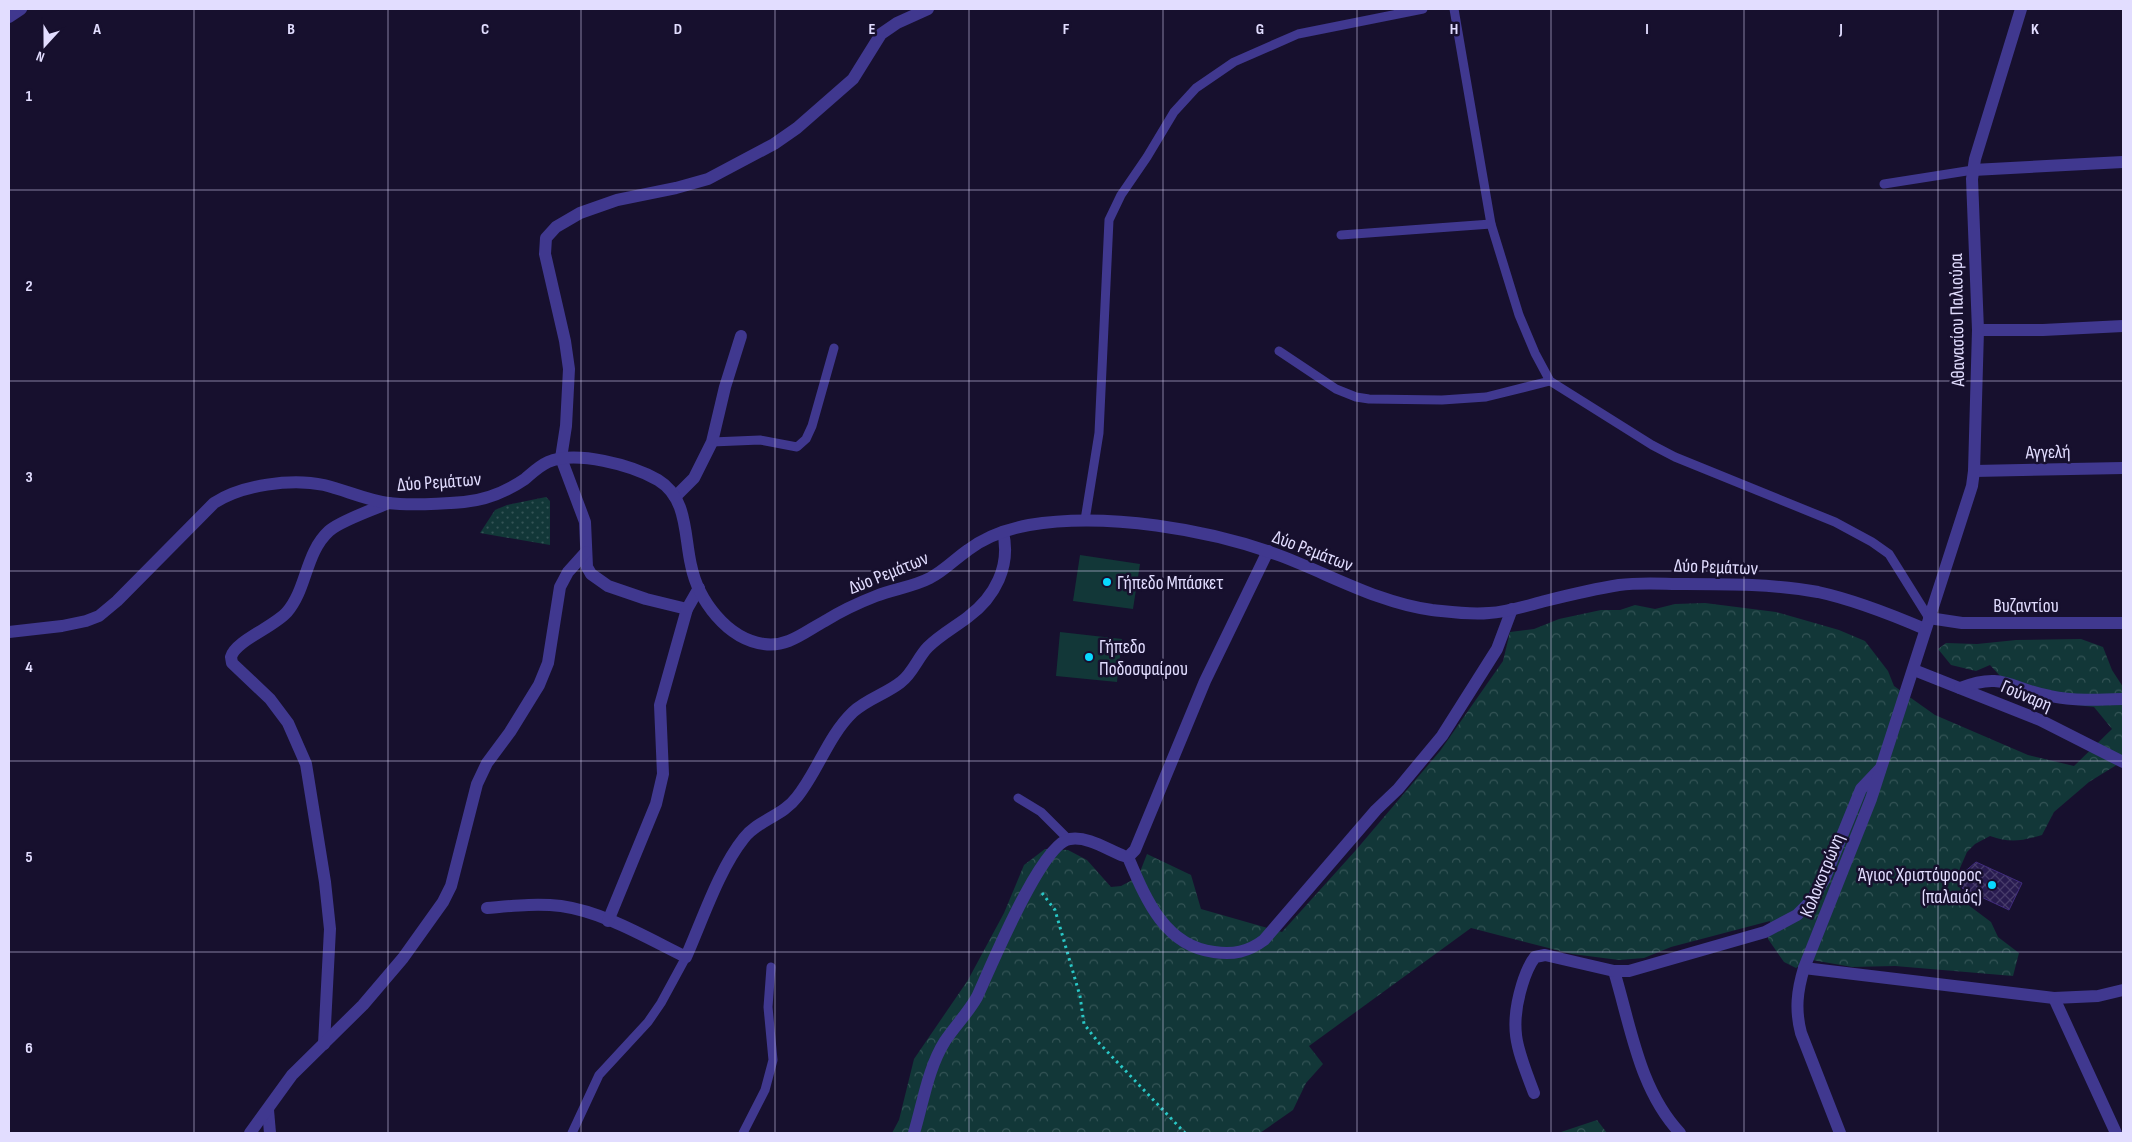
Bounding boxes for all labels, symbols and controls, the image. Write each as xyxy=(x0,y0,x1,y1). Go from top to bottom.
north arrow xyxy=(20,20,70,70)
text: A xyxy=(92,20,101,39)
text: B xyxy=(287,20,295,39)
text: C xyxy=(481,20,489,39)
text: D xyxy=(674,20,682,39)
text: E xyxy=(869,20,876,39)
text: F xyxy=(1063,20,1070,39)
text: G xyxy=(1256,20,1264,39)
text: H xyxy=(1450,20,1458,39)
text: I xyxy=(1645,20,1649,39)
text: J xyxy=(1838,20,1843,39)
text: K xyxy=(2031,20,2039,39)
text: N xyxy=(34,47,47,66)
text: 1 xyxy=(26,87,33,106)
street label: Αθανασίου Παλιούρα xyxy=(1945,253,1970,388)
text: 2 xyxy=(25,277,33,296)
street label: Αγγελή xyxy=(2024,441,2071,464)
text: 3 xyxy=(25,468,33,487)
street label: Δύο Ρεμάτων xyxy=(396,468,482,497)
street label: Δύο Ρεμάτων xyxy=(1269,526,1356,577)
street label: Δύο Ρεμάτων xyxy=(845,547,932,600)
street label: Δύο Ρεμάτων xyxy=(1674,555,1759,580)
place label: Γήπεδο Μπάσκετ xyxy=(1117,572,1223,595)
marker: Γήπεδο Μπάσκετ xyxy=(1101,576,1113,588)
street label: Βυζαντίου xyxy=(1993,595,2059,618)
place label: Γήπεδο Ποδοσφαίρου xyxy=(1099,636,1188,681)
marker: Γήπεδο Ποδοσφαίρου xyxy=(1083,651,1095,663)
text: 4 xyxy=(25,658,33,677)
street label: Γούναρη xyxy=(1997,675,2055,717)
street label: Κολοκοτρώνη xyxy=(1795,830,1850,921)
text: 5 xyxy=(25,848,33,867)
place label: Άγιος Χριστόφορος (παλαιός) xyxy=(1858,864,1982,909)
marker: Άγιος Χριστόφορος (παλαιός) xyxy=(1986,879,1998,891)
text: 6 xyxy=(25,1039,33,1058)

